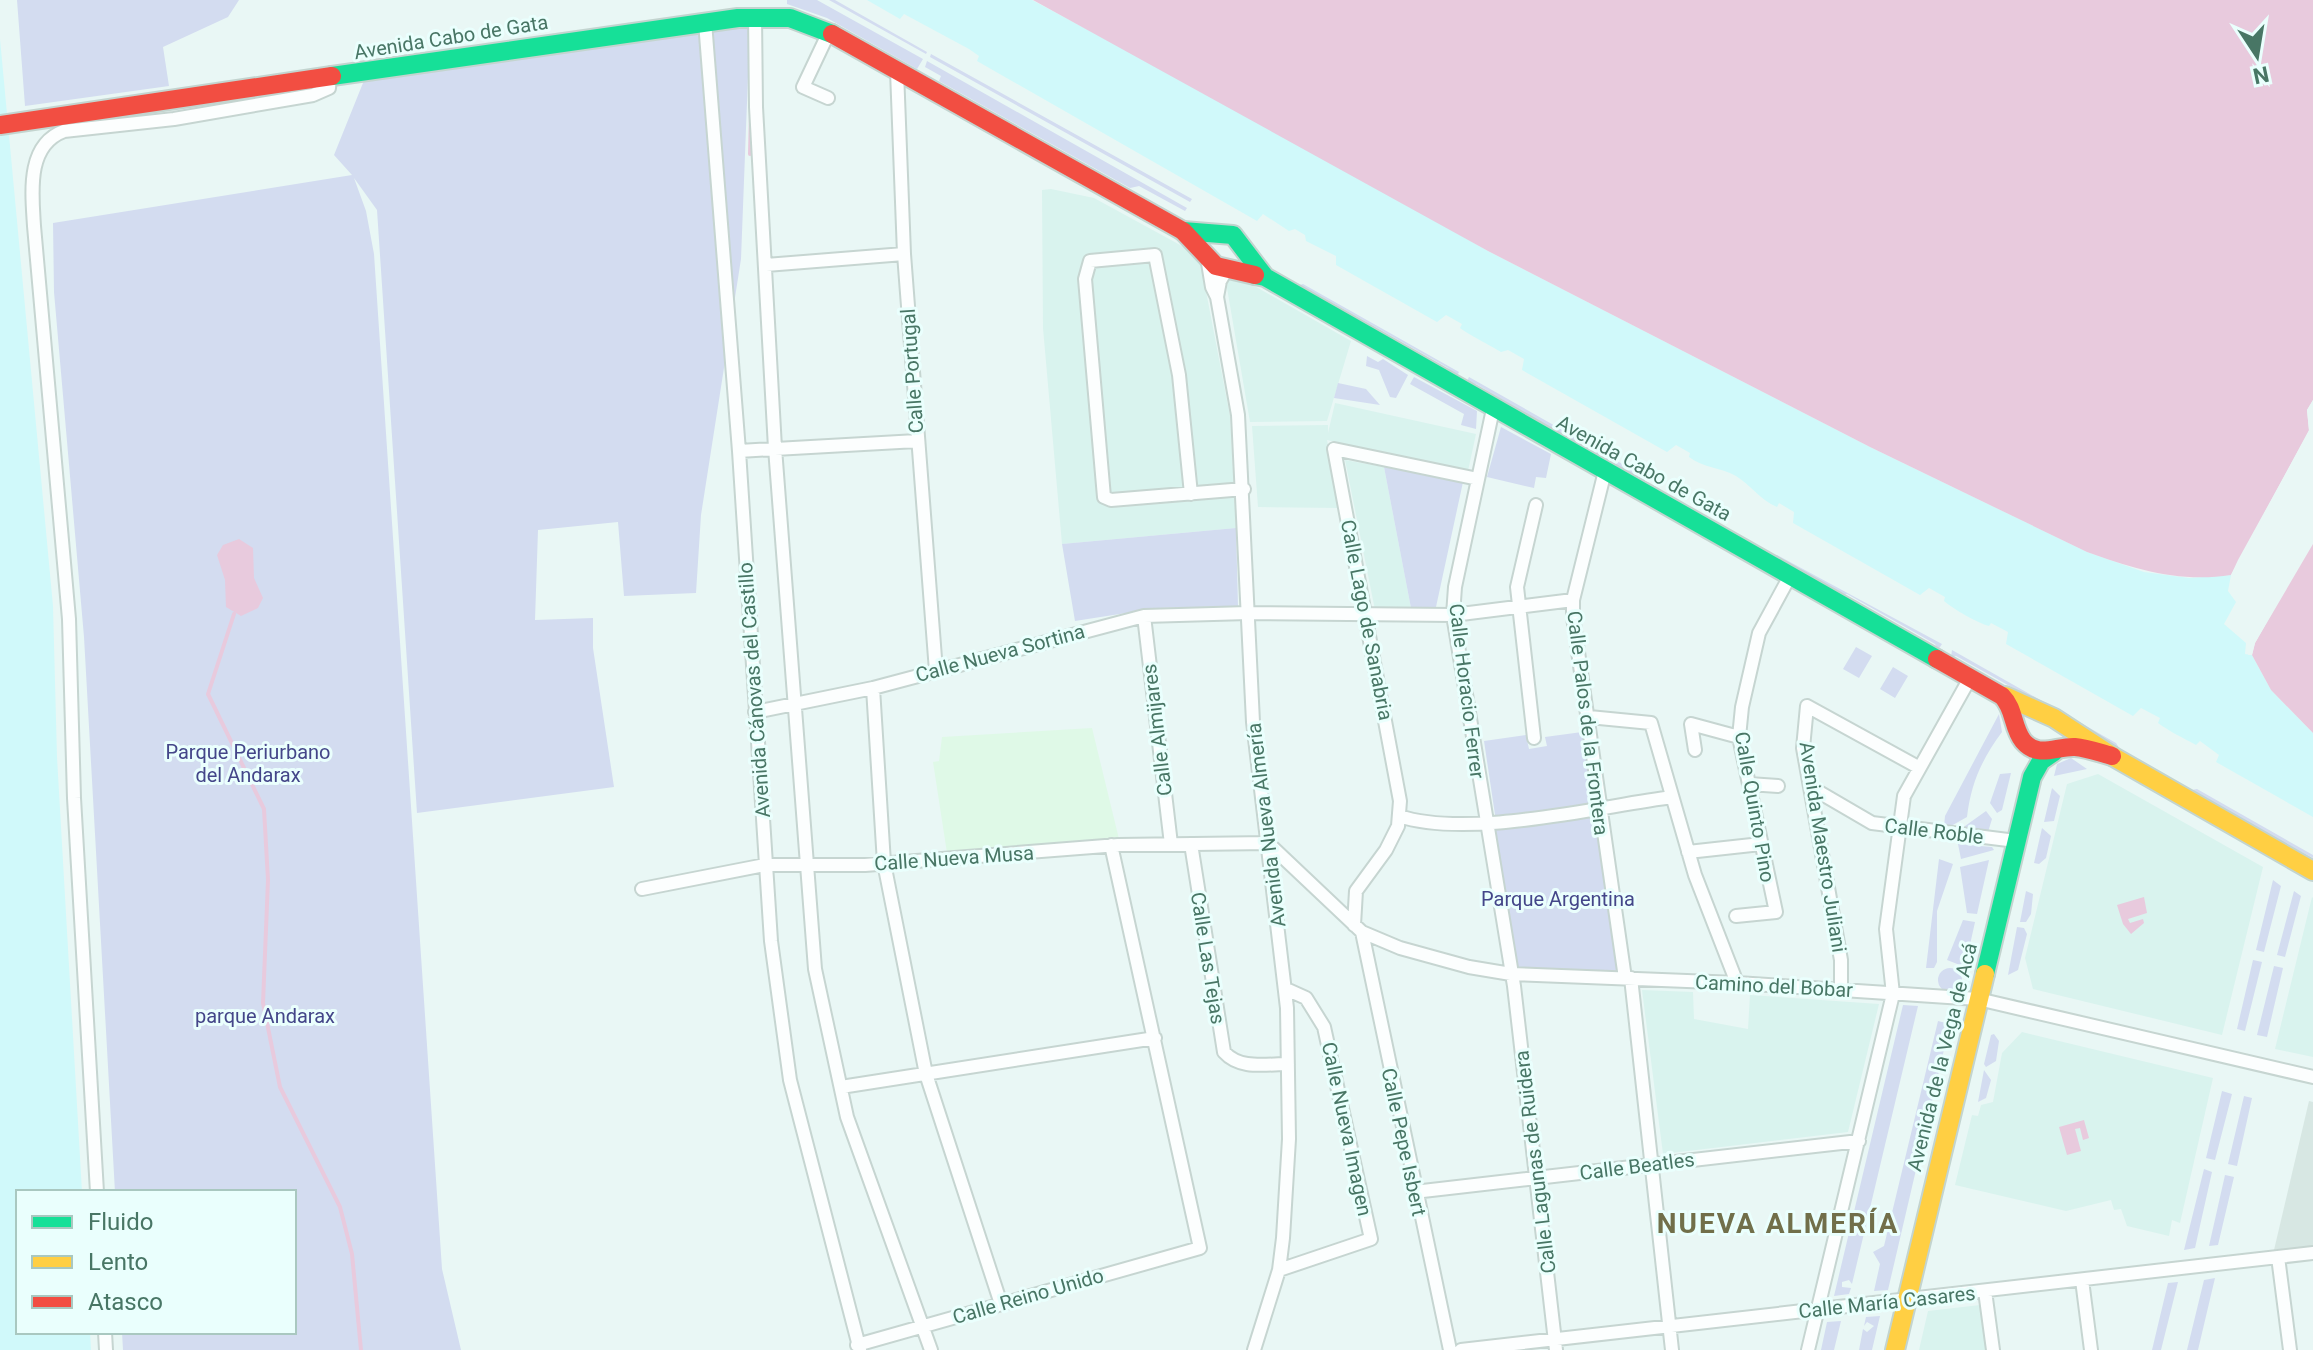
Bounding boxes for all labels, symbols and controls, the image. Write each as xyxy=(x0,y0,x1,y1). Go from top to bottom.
street label: Avenida Cabo de Gata xyxy=(352,10,550,64)
north arrow xyxy=(2217,16,2297,96)
text: N xyxy=(2251,61,2271,89)
street label: Calle Portugal xyxy=(896,308,928,434)
street label: Avenida Cabo de Gata xyxy=(1552,410,1736,526)
street label: Calle Lago de Sanabria xyxy=(1336,518,1398,722)
street label: Avenida Cánovas del Castillo xyxy=(733,561,775,819)
street label: Calle Horacio Ferrer xyxy=(1444,602,1490,780)
street label: Calle Palos de la Frontera xyxy=(1562,609,1614,837)
street label: Calle Nueva Sortina xyxy=(913,619,1087,687)
street label: Calle Almijares xyxy=(1137,663,1177,797)
street label: Avenida Nueva Almería xyxy=(1242,722,1290,928)
street label: Calle Quinto Pino xyxy=(1730,730,1780,884)
park label: Parque Periurbano del Andarax xyxy=(165,740,331,787)
street label: Avenida Maestro Juliani xyxy=(1794,740,1852,954)
street label: Calle Roble xyxy=(1883,813,1985,849)
street label: Calle Nueva Musa xyxy=(873,840,1035,876)
park label: Parque Argentina xyxy=(1481,887,1635,911)
street label: Calle Las Tejas xyxy=(1186,890,1230,1026)
street label: Avenida de la Vega de Acá xyxy=(1902,940,1982,1174)
street label: Camino del Bobar xyxy=(1694,970,1854,1002)
park label: parque Andarax xyxy=(195,1004,335,1028)
street label: Calle Nueva Imagen xyxy=(1317,1040,1377,1218)
street label: Calle Lagunas de Ruidera xyxy=(1509,1049,1561,1275)
street label: Calle Pepe Isbert xyxy=(1377,1066,1431,1218)
street label: Calle Beatles xyxy=(1578,1147,1696,1185)
legend xyxy=(16,1190,296,1334)
district label: NUEVA ALMERÍA xyxy=(1657,1207,1899,1240)
text: Fluido xyxy=(88,1208,153,1236)
text: Lento xyxy=(88,1248,148,1276)
street label: Calle Reino Unido xyxy=(950,1263,1106,1329)
street label: Calle María Casares xyxy=(1797,1281,1977,1323)
text: Atasco xyxy=(88,1288,163,1316)

